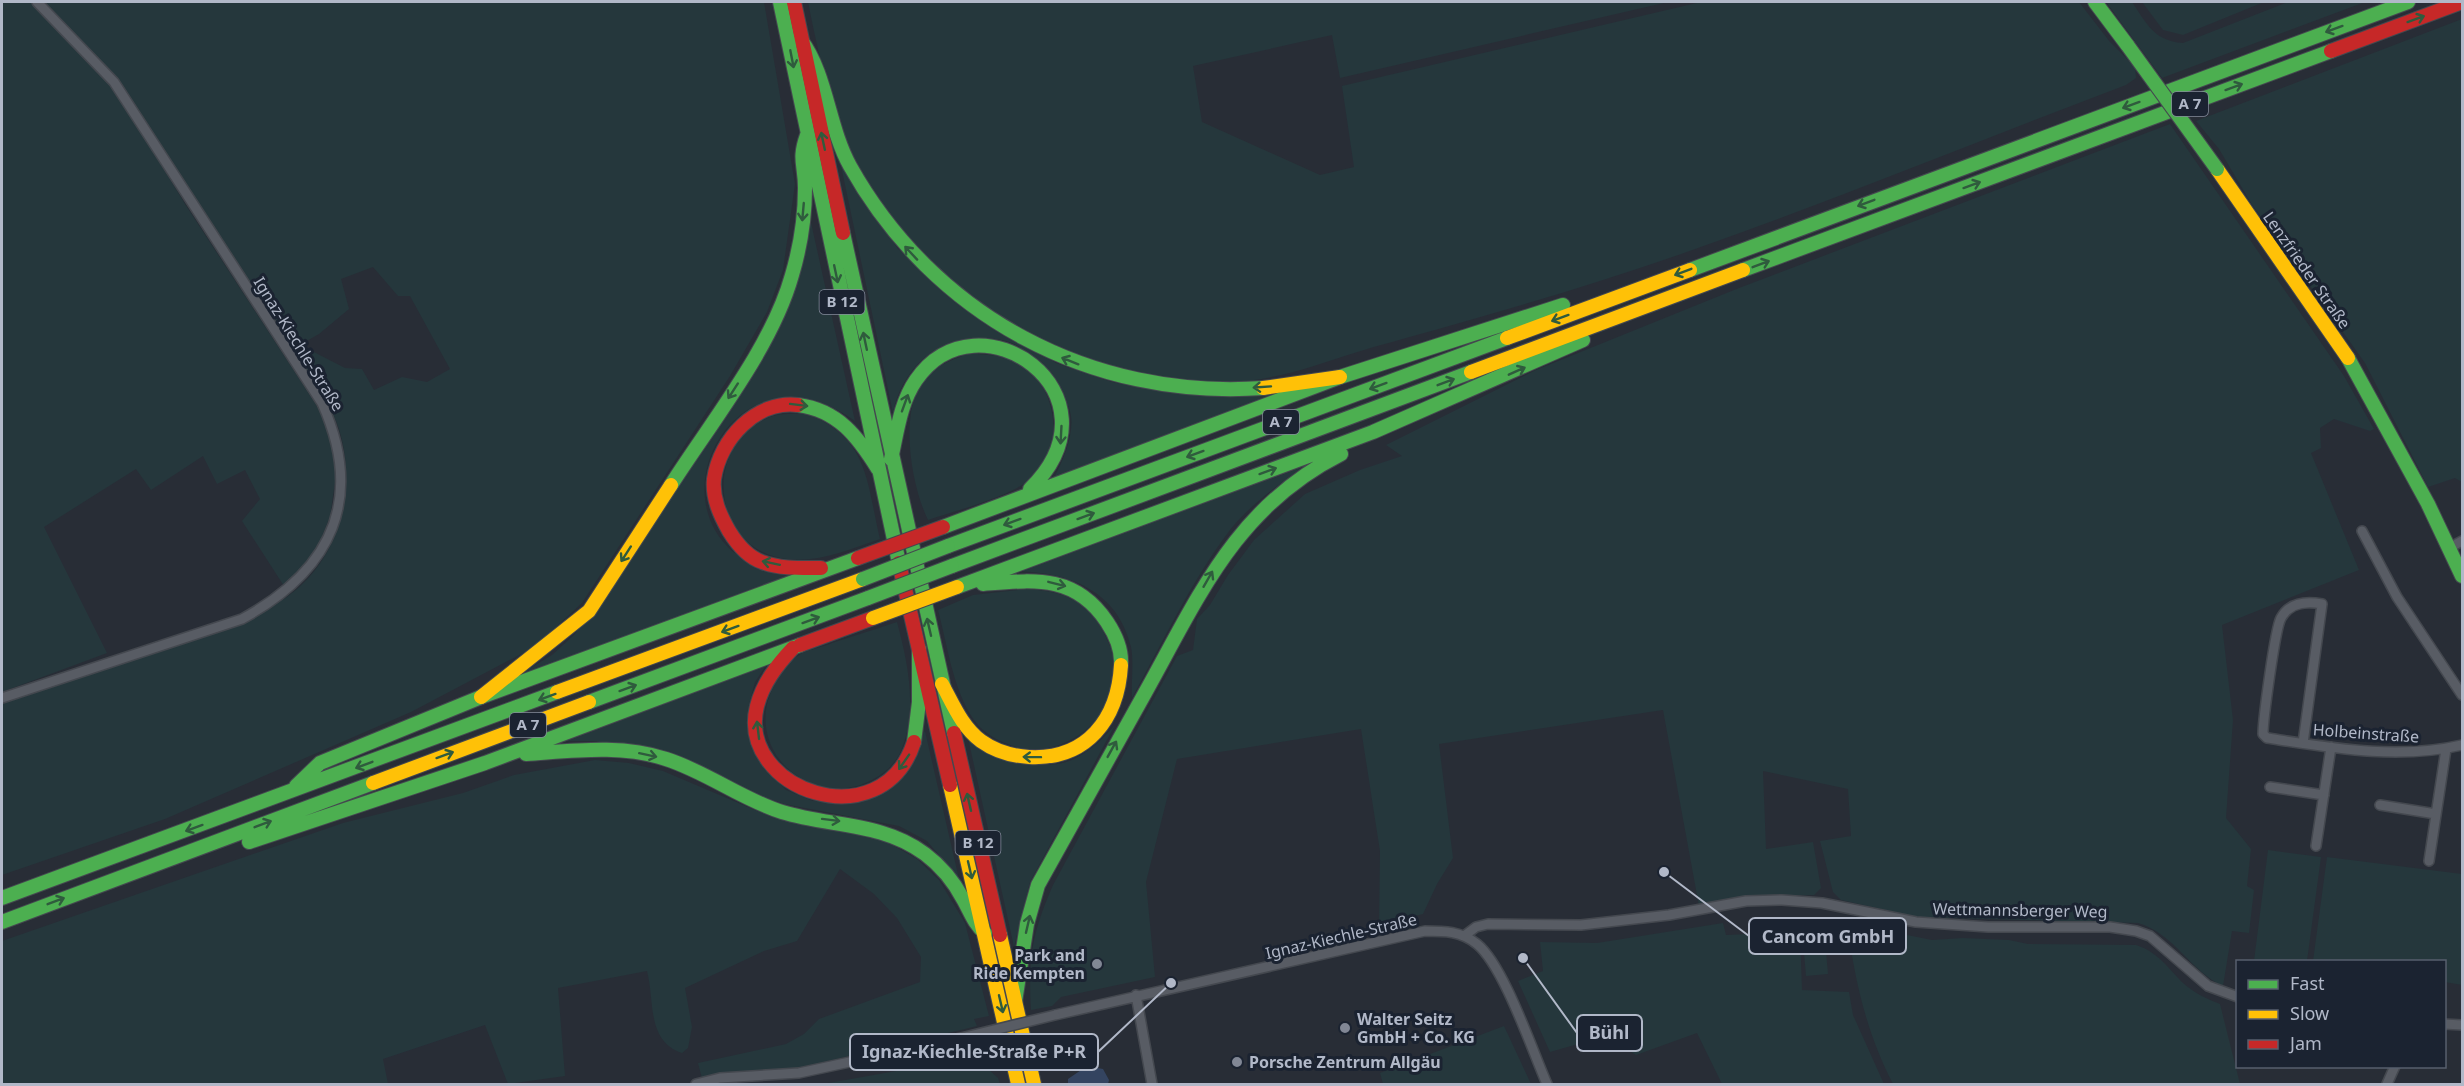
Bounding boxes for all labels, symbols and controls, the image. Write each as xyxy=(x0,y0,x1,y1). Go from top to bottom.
one-way arrow xyxy=(2406,13,2425,24)
one-way arrow xyxy=(2325,25,2343,36)
one-way arrow xyxy=(787,49,798,68)
one-way arrow xyxy=(2224,81,2242,92)
road number: A 7 xyxy=(2172,92,2208,116)
one-way arrow xyxy=(2122,100,2141,111)
one-way arrow xyxy=(817,132,828,151)
one-way arrow xyxy=(1962,179,1981,190)
one-way arrow xyxy=(1857,199,1876,210)
one-way arrow xyxy=(797,201,808,221)
street label: Lenzfrieder Straße xyxy=(2258,207,2356,333)
one-way arrow xyxy=(903,245,918,260)
one-way arrow xyxy=(1751,258,1770,269)
one-way arrow xyxy=(831,264,842,284)
one-way arrow xyxy=(1674,267,1693,278)
street label: Ignaz-Kiechle-Straße xyxy=(249,273,349,415)
road number: B 12 xyxy=(820,290,864,314)
one-way arrow xyxy=(1551,314,1570,325)
one-way arrow xyxy=(859,331,870,351)
one-way arrow xyxy=(1062,355,1080,366)
one-way arrow xyxy=(1507,365,1525,376)
one-way arrow xyxy=(1436,376,1454,387)
one-way arrow xyxy=(727,382,739,398)
one-way arrow xyxy=(1252,382,1272,393)
one-way arrow xyxy=(1369,382,1387,393)
one-way arrow xyxy=(901,394,912,412)
one-way arrow xyxy=(789,400,808,411)
road number: A 7 xyxy=(1263,410,1299,434)
one-way arrow xyxy=(1055,425,1066,444)
one-way arrow xyxy=(1186,450,1205,461)
one-way arrow xyxy=(1258,465,1277,476)
one-way arrow xyxy=(1076,510,1095,521)
one-way arrow xyxy=(1003,518,1022,529)
one-way arrow xyxy=(620,545,632,562)
one-way arrow xyxy=(762,557,781,568)
one-way arrow xyxy=(1202,571,1214,588)
one-way arrow xyxy=(1047,579,1066,591)
one-way arrow xyxy=(801,613,820,624)
one-way arrow xyxy=(922,618,934,637)
one-way arrow xyxy=(721,624,739,635)
one-way arrow xyxy=(618,681,637,692)
one-way arrow xyxy=(538,692,557,703)
road number: A 7 xyxy=(510,713,546,737)
street label: Holbeinstraße xyxy=(2312,718,2420,748)
one-way arrow xyxy=(752,720,763,740)
one-way arrow xyxy=(1107,741,1119,758)
one-way arrow xyxy=(435,749,454,760)
one-way arrow xyxy=(638,750,658,761)
one-way arrow xyxy=(1023,751,1043,763)
one-way arrow xyxy=(898,754,910,770)
one-way arrow xyxy=(355,760,374,771)
one-way arrow xyxy=(963,793,974,812)
one-way arrow xyxy=(820,815,840,826)
one-way arrow xyxy=(253,818,272,829)
one-way arrow xyxy=(185,824,204,835)
road number: B 12 xyxy=(956,831,1000,855)
one-way arrow xyxy=(965,859,976,879)
one-way arrow xyxy=(46,895,65,906)
street label: Wettmannsberger Weg xyxy=(1932,897,2108,923)
street label: Ignaz-Kiechle-Straße xyxy=(1263,908,1419,964)
one-way arrow xyxy=(1022,915,1034,934)
callout: Cancom GmbH xyxy=(1749,918,1906,954)
text: Cancom GmbH xyxy=(1762,924,1894,948)
place label: Park and Ride Kempten xyxy=(973,944,1085,984)
marker: Park and Ride Kempten xyxy=(1090,957,1104,971)
legend xyxy=(2236,960,2446,1068)
text: Fast xyxy=(2290,971,2325,995)
one-way arrow xyxy=(996,994,1008,1013)
text: Slow xyxy=(2290,1001,2329,1025)
place label: Walter Seitz GmbH + Co. KG xyxy=(1357,1008,1475,1048)
callout: Bühl xyxy=(1577,1015,1642,1051)
text: Bühl xyxy=(1589,1020,1629,1044)
marker: Walter Seitz GmbH + Co. KG xyxy=(1338,1021,1352,1035)
text: Jam xyxy=(2288,1031,2322,1055)
callout: Ignaz-Kiechle-Straße P+R xyxy=(850,1034,1098,1070)
text: Ignaz-Kiechle-Straße P+R xyxy=(862,1039,1086,1063)
place label: Porsche Zentrum Allgäu xyxy=(1249,1051,1441,1073)
marker: Porsche Zentrum Allgäu xyxy=(1230,1055,1244,1069)

